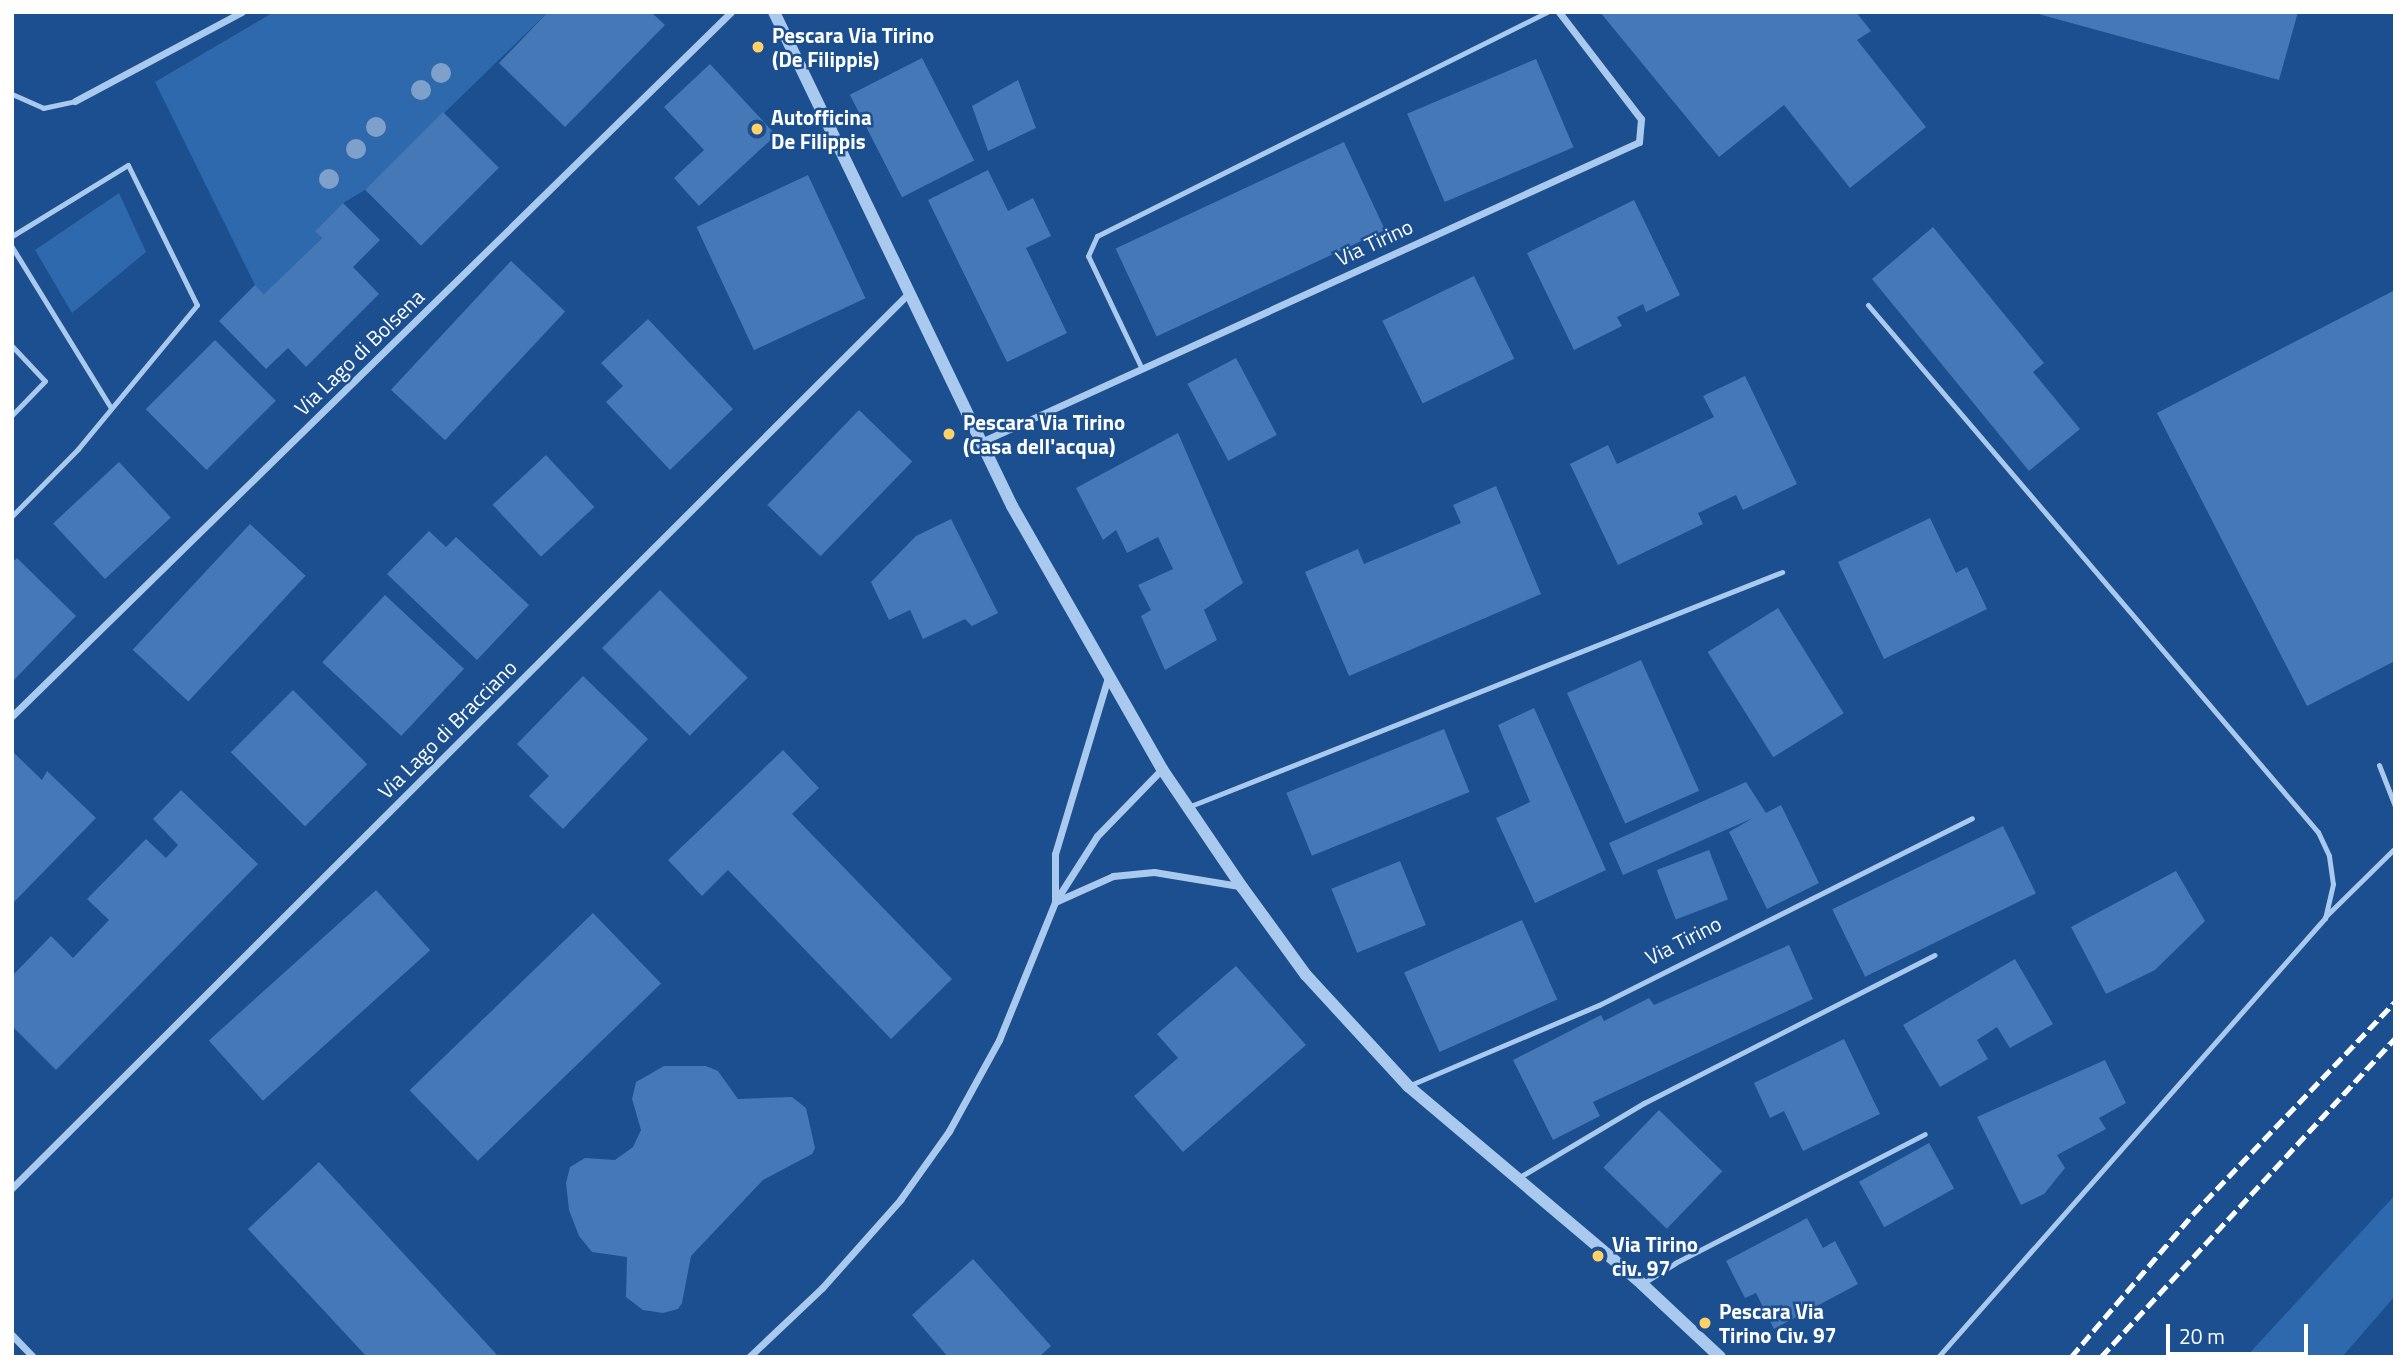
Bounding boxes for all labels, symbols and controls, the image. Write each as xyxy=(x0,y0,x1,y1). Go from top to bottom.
place label: Pescara Via Tirino (De Filippis) xyxy=(772,22,934,72)
marker: Pescara Via Tirino (De Filippis) xyxy=(750,39,766,55)
place label: Autofficina De Filippis xyxy=(771,104,872,154)
marker: Autofficina De Filippis xyxy=(749,121,765,137)
street label: Via Tirino xyxy=(1332,213,1416,271)
street label: Via Lago di Bolsena xyxy=(289,284,429,420)
place label: Pescara Via Tirino (Casa dell'acqua) xyxy=(963,409,1125,459)
marker: Pescara Via Tirino (Casa dell'acqua) xyxy=(941,426,957,442)
street label: Via Lago di Bracciano xyxy=(372,654,522,804)
street label: Via Tirino xyxy=(1641,910,1725,970)
place label: Via Tirino civ. 97 xyxy=(1612,1231,1698,1281)
marker: Via Tirino civ. 97 xyxy=(1590,1248,1606,1264)
place label: Pescara Via Tirino Civ. 97 xyxy=(1719,1298,1836,1348)
scale bar xyxy=(2169,1310,2311,1354)
marker: Pescara Via Tirino Civ. 97 xyxy=(1697,1315,1713,1331)
text: 20 m xyxy=(2179,1320,2225,1352)

